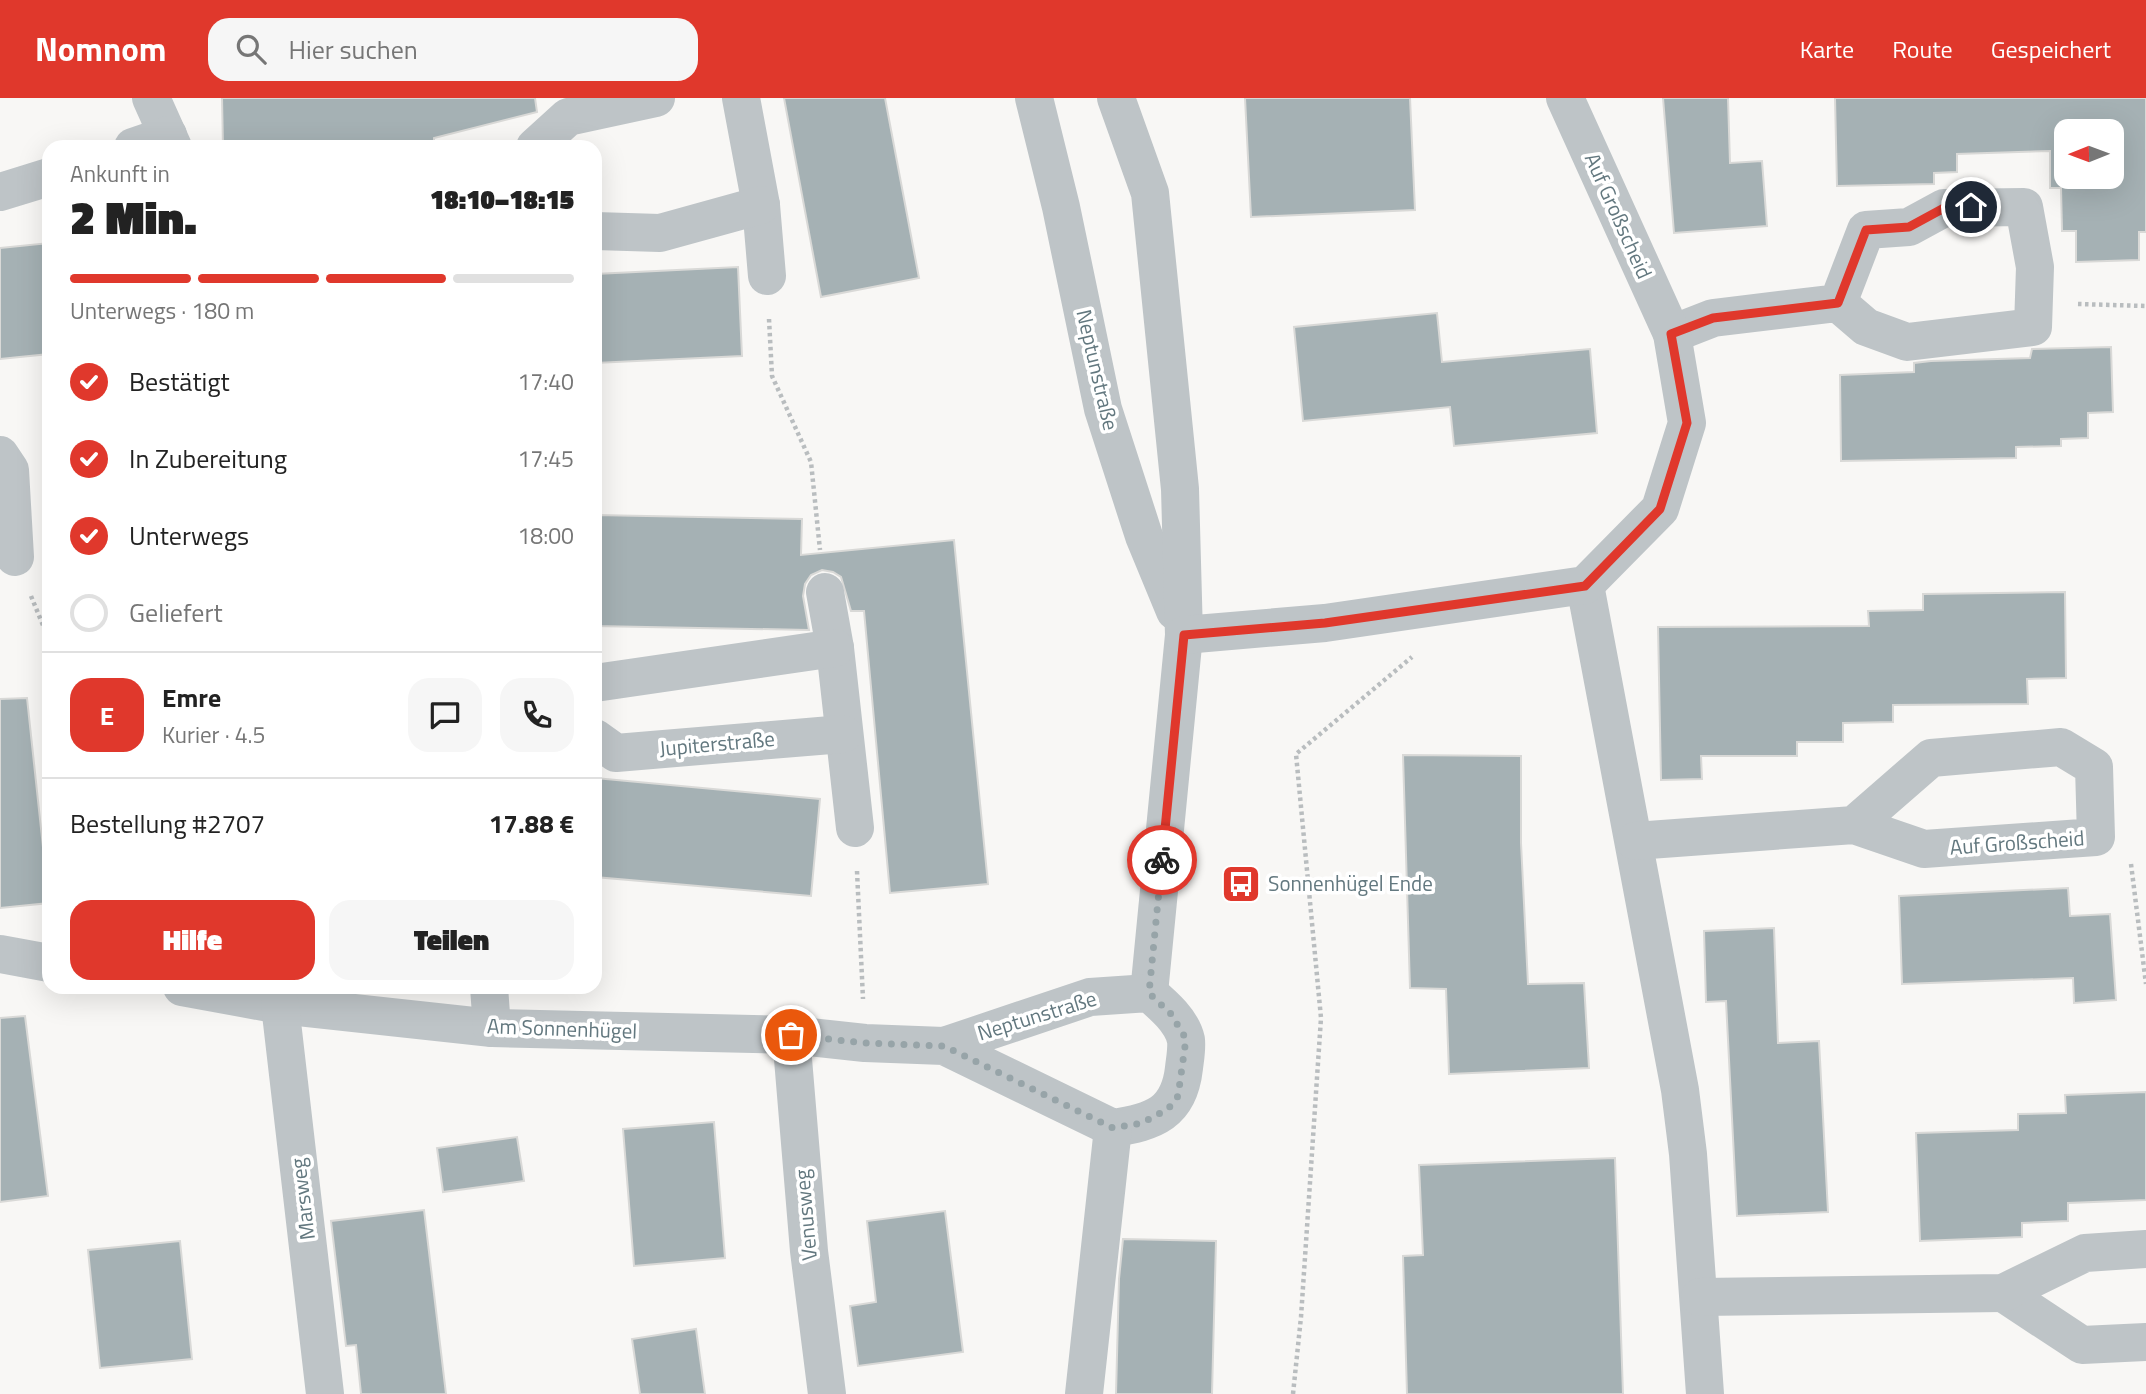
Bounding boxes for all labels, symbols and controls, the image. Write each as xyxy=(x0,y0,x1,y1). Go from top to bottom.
search box xyxy=(208,18,698,81)
text: Nomnom xyxy=(35,24,166,74)
icon: search xyxy=(232,30,270,68)
text: Hier suchen xyxy=(288,30,418,69)
text: Karte xyxy=(1800,31,1854,67)
text: Route xyxy=(1892,31,1953,67)
text: Gespeichert xyxy=(1991,31,2111,67)
north arrow xyxy=(2054,119,2124,189)
map controls xyxy=(2054,119,2124,189)
street label: Auf Großscheid xyxy=(1577,147,1661,284)
text: Ankunft in xyxy=(70,156,170,191)
pin xyxy=(1941,177,2001,237)
text: 18:10–18:15 xyxy=(430,180,574,219)
text: 2 Min. xyxy=(70,182,197,252)
icon: home xyxy=(1952,188,1990,226)
text: Unterwegs · 180 m xyxy=(70,293,254,328)
street label: Neptunstraße xyxy=(1069,306,1127,433)
text: Bestätigt xyxy=(129,362,230,401)
icon: check xyxy=(70,363,108,401)
text: 17:40 xyxy=(517,364,574,399)
text: In Zubereitung xyxy=(129,439,287,478)
icon: check xyxy=(70,440,108,478)
text: 17:45 xyxy=(517,441,574,476)
text: Unterwegs xyxy=(129,516,249,555)
icon: check xyxy=(70,517,108,555)
text: 18:00 xyxy=(517,518,574,553)
text: Geliefert xyxy=(129,593,223,632)
text: Emre xyxy=(162,678,221,717)
button: chat xyxy=(408,678,482,752)
button: phone xyxy=(500,678,574,752)
text: E xyxy=(100,696,114,735)
text: Kurier · 4.5 xyxy=(162,717,265,752)
street label: Jupiterstraße xyxy=(658,722,776,764)
text: Bestellung #2707 xyxy=(70,804,265,843)
text: 17.88 € xyxy=(489,804,574,843)
street label: Auf Großscheid xyxy=(1949,821,2085,863)
courier xyxy=(1127,825,1197,895)
icon: bike xyxy=(1143,841,1181,879)
bus stop icon: Sonnenhügel Ende xyxy=(1220,863,1262,905)
place label: Sonnenhügel Ende xyxy=(1268,867,1433,899)
button: Hilfe xyxy=(70,900,315,980)
button: Teilen xyxy=(329,900,574,980)
street label: Neptunstraße xyxy=(973,982,1100,1048)
pin xyxy=(761,1005,821,1065)
street label: Am Sonnenhügel xyxy=(486,1009,638,1047)
icon: bag xyxy=(772,1016,810,1054)
street label: Marsweg xyxy=(281,1156,323,1242)
street label: Venusweg xyxy=(785,1168,825,1262)

